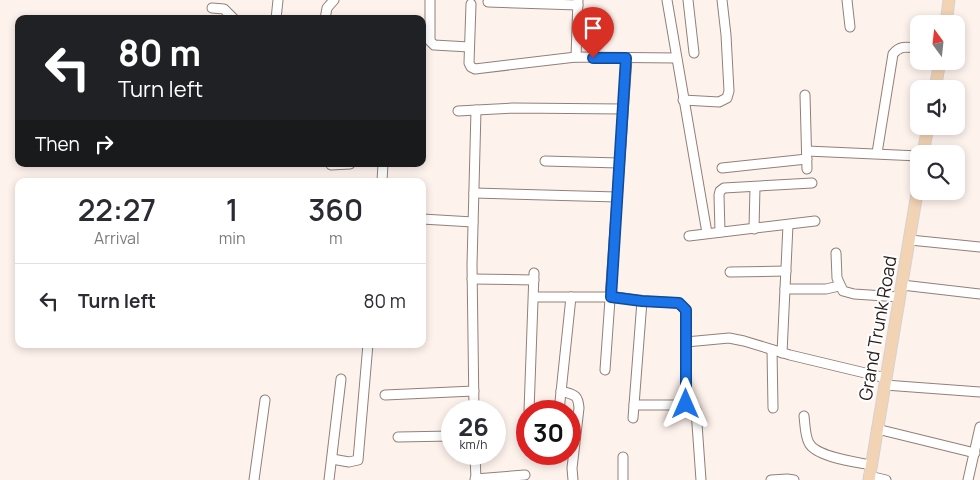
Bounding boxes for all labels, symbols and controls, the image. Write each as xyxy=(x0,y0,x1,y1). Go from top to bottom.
pin xyxy=(572,7,614,58)
icon: arrive xyxy=(579,14,607,42)
north arrow xyxy=(910,15,965,70)
map controls xyxy=(910,15,965,200)
text: 80 m xyxy=(118,29,201,77)
icon: left xyxy=(35,35,100,100)
text: Turn left xyxy=(118,74,203,104)
button: sound xyxy=(910,80,965,135)
icon: right xyxy=(90,130,118,158)
text: Then xyxy=(35,131,80,157)
button: search xyxy=(910,145,965,200)
text: 22:27 xyxy=(78,189,156,230)
text: 1 xyxy=(226,189,238,230)
text: 360 xyxy=(308,189,363,230)
text: Arrival xyxy=(94,227,140,249)
text: min xyxy=(219,227,246,249)
text: m xyxy=(329,227,343,249)
street label: Grand Trunk Road xyxy=(852,254,902,402)
icon: left xyxy=(35,287,63,315)
text: Turn left xyxy=(78,288,156,314)
text: 80 m xyxy=(363,288,406,314)
position arrow xyxy=(659,377,711,429)
speed limit sign: 30 xyxy=(516,400,581,465)
text: 26 xyxy=(458,409,489,444)
text: km/h xyxy=(460,436,487,453)

